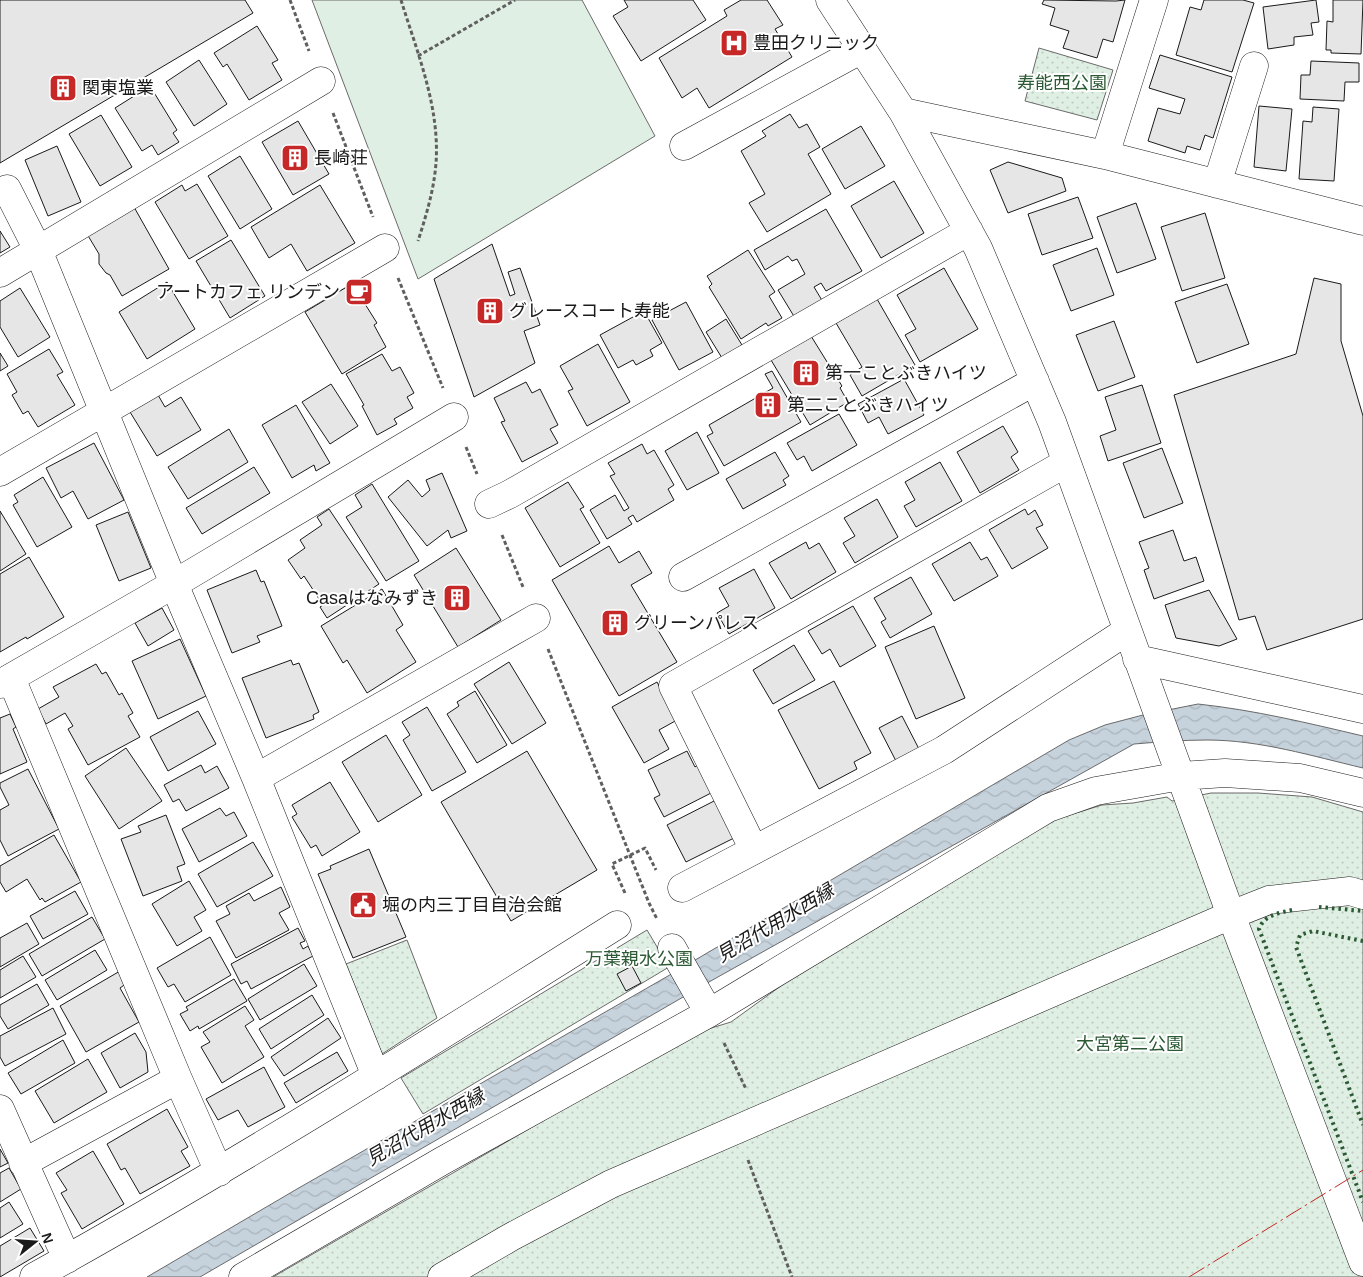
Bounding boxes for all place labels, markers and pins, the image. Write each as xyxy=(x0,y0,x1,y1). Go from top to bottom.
hospital icon: 豊田クリニック xyxy=(719,28,749,58)
place label: 豊田クリニック xyxy=(753,33,879,53)
building icon: 関東塩業 xyxy=(48,73,78,103)
place label: 関東塩業 xyxy=(82,78,154,98)
building icon: 長崎荘 xyxy=(280,143,310,173)
place label: 長崎荘 xyxy=(314,148,368,168)
cafe icon: アートカフェ リンデン xyxy=(344,277,374,307)
place label: アートカフェ リンデン xyxy=(156,282,340,302)
building icon: グレースコート寿能 xyxy=(475,296,505,326)
place label: グレースコート寿能 xyxy=(509,301,670,321)
building icon: 第一ことぶきハイツ xyxy=(791,358,821,388)
place label: 第一ことぶきハイツ xyxy=(825,363,987,383)
building icon: 第二ことぶきハイツ xyxy=(753,390,783,420)
place label: 第二ことぶきハイツ xyxy=(787,395,949,415)
building icon: Casaはなみずき xyxy=(442,583,472,613)
place label: Casaはなみずき xyxy=(306,588,438,608)
building icon: グリーンパレス xyxy=(600,608,630,638)
place label: グリーンパレス xyxy=(634,613,759,633)
public building icon: 堀の内三丁目自治会館 xyxy=(348,890,378,920)
place label: 堀の内三丁目自治会館 xyxy=(382,895,562,915)

